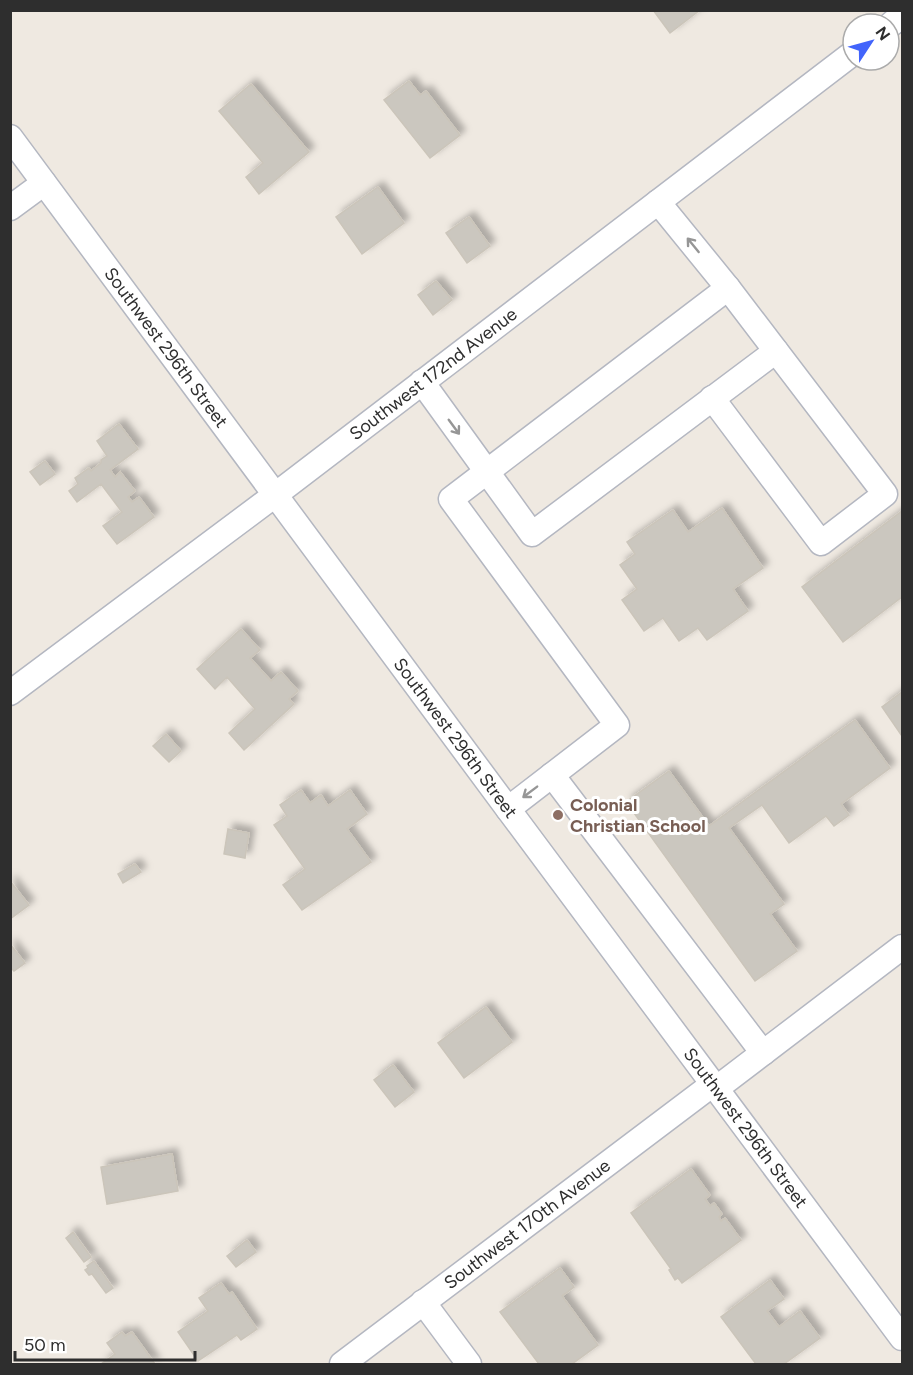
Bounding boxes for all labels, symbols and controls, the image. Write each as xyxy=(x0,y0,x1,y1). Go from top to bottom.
north arrow xyxy=(841,12,901,72)
text: N xyxy=(871,23,894,44)
one-way arrow xyxy=(687,237,700,253)
street label: Southwest 296th Street xyxy=(99,263,233,432)
street label: Southwest 172nd Avenue xyxy=(345,303,521,445)
one-way arrow xyxy=(448,419,460,435)
street label: Southwest 296th Street xyxy=(389,654,522,823)
one-way arrow xyxy=(522,785,538,798)
place label: Colonial Christian School xyxy=(570,794,706,837)
marker: Colonial Christian School xyxy=(551,808,565,822)
street label: Southwest 296th Street xyxy=(679,1044,812,1212)
street label: Southwest 170th Avenue xyxy=(440,1154,615,1294)
scale bar xyxy=(15,1324,195,1362)
text: 50 m xyxy=(24,1334,66,1356)

